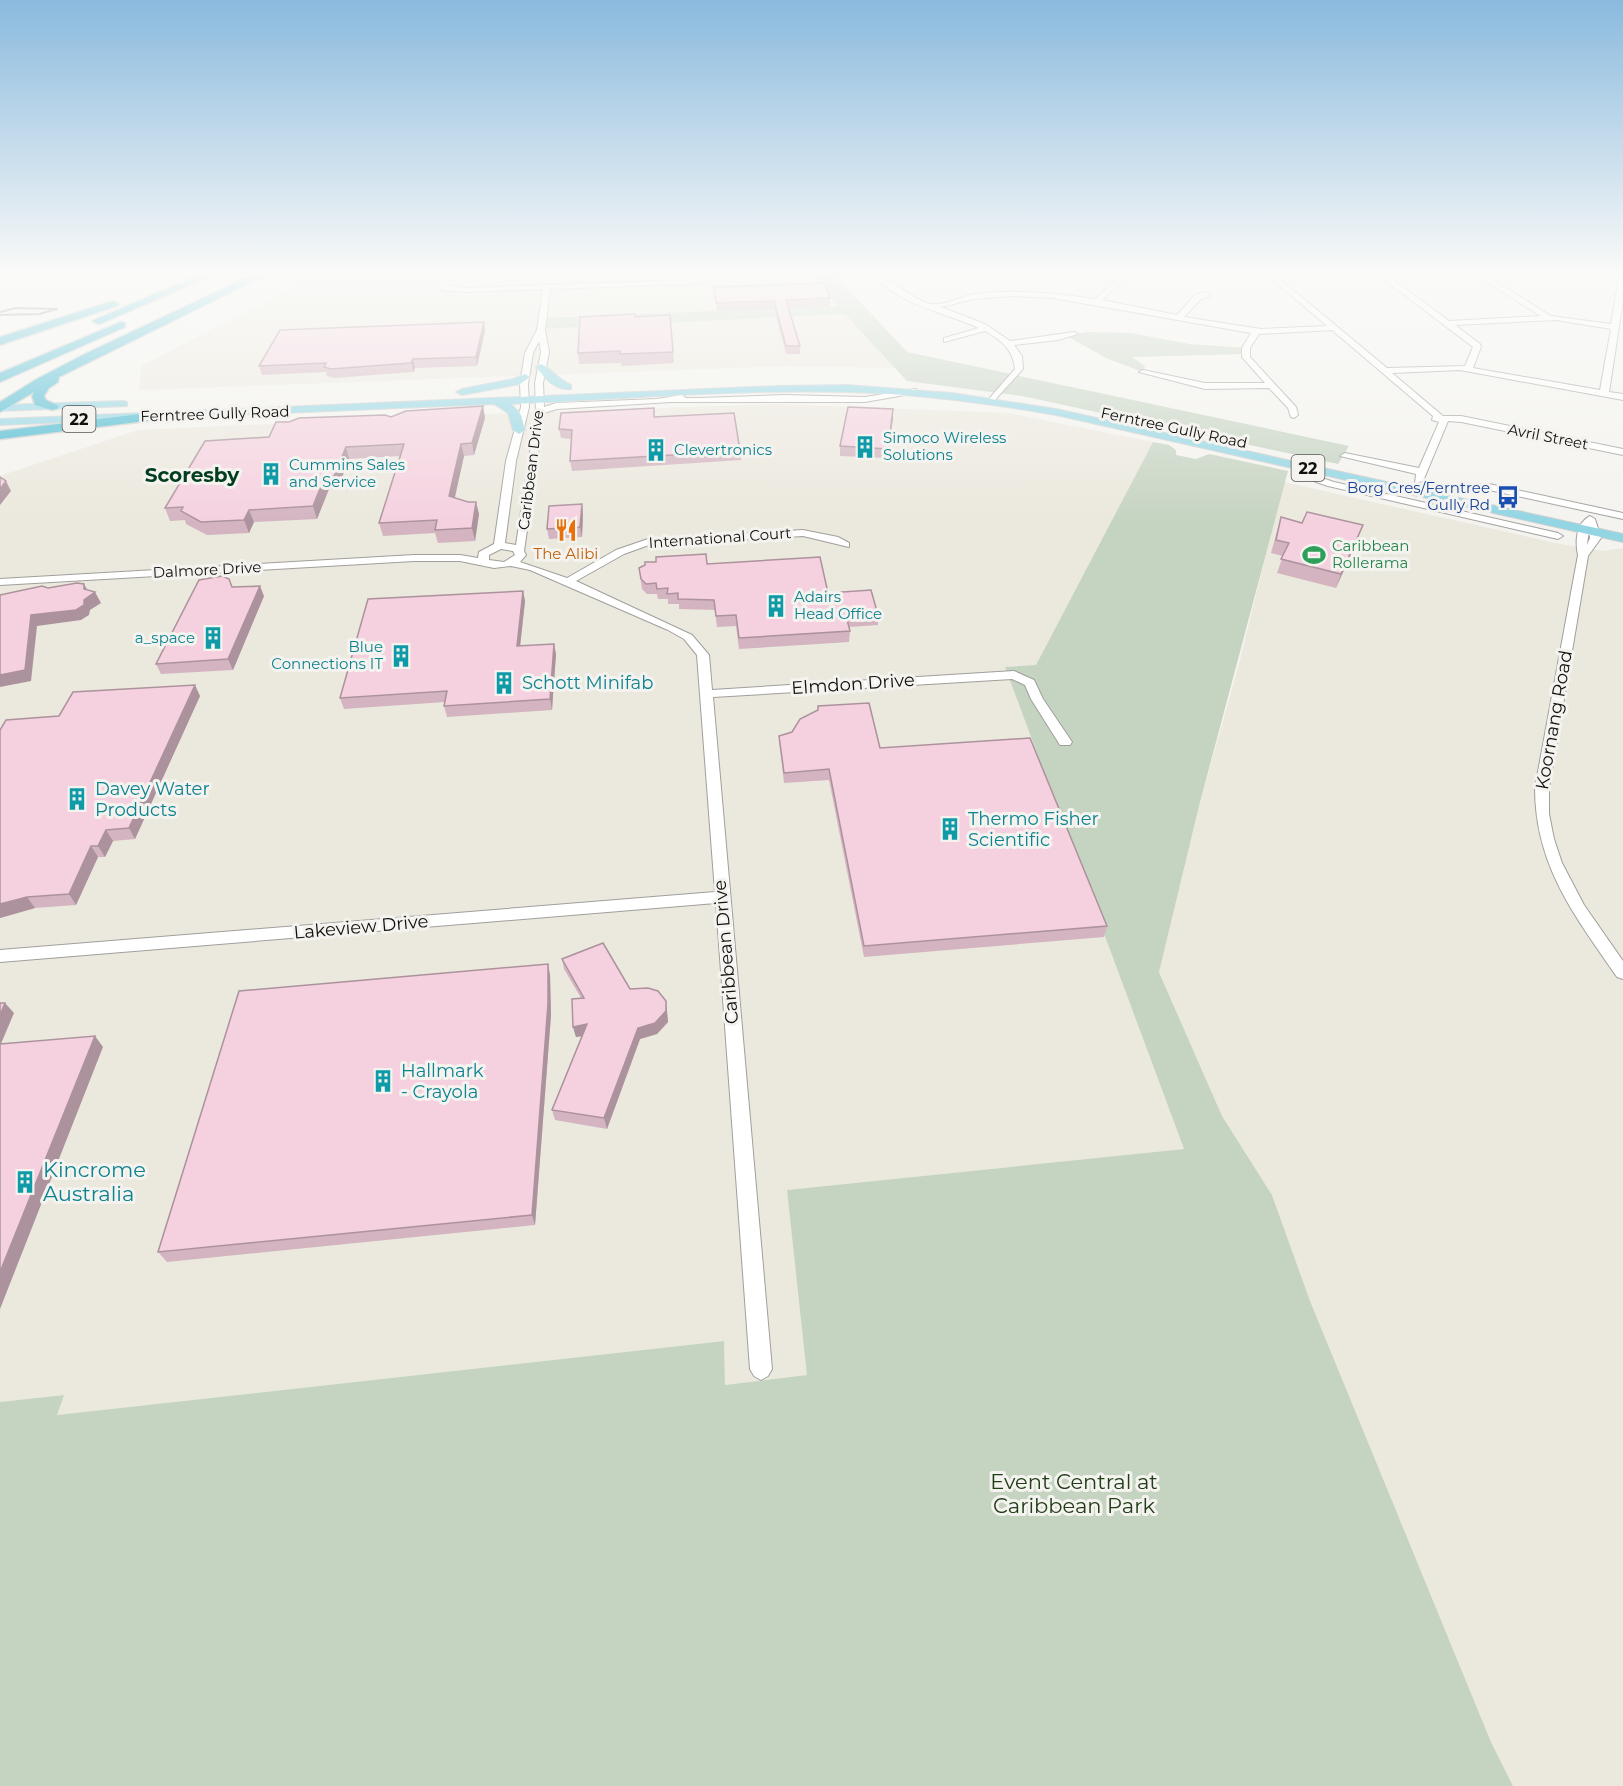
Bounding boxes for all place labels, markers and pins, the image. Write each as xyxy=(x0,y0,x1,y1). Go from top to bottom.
place label: Simoco Wireless Solutions xyxy=(883,428,1006,464)
building icon: Simoco Wireless Solutions xyxy=(852,434,878,460)
building icon: Clevertronics xyxy=(643,437,669,463)
place label: Clevertronics xyxy=(674,440,772,459)
place label: Cummins Sales and Service xyxy=(289,455,405,491)
building icon: Cummins Sales and Service xyxy=(258,461,284,487)
place label: Borg Cres/Ferntree Gully Rd xyxy=(1347,478,1490,514)
bus stop icon: Borg Cres/Ferntree Gully Rd xyxy=(1495,484,1521,510)
restaurant icon: The Alibi xyxy=(553,517,579,543)
place label: Caribbean Rollerama xyxy=(1332,536,1409,572)
sports icon: Caribbean Rollerama xyxy=(1301,542,1327,568)
place label: The Alibi xyxy=(534,544,598,563)
place label: Adairs Head Office xyxy=(794,587,882,623)
building icon: Adairs Head Office xyxy=(763,593,789,619)
building icon: a_space xyxy=(200,625,226,651)
place label: a_space xyxy=(135,628,195,647)
place label: Blue Connections IT xyxy=(271,637,383,673)
building icon: Blue Connections IT xyxy=(388,643,414,669)
building icon: Schott Minifab xyxy=(491,670,517,696)
place label: Schott Minifab xyxy=(522,672,653,694)
place label: Davey Water Products xyxy=(95,778,210,821)
building icon: Davey Water Products xyxy=(64,786,90,812)
place label: Thermo Fisher Scientific xyxy=(968,808,1099,851)
building icon: Thermo Fisher Scientific xyxy=(937,816,963,842)
place label: Hallmark - Crayola xyxy=(401,1060,484,1103)
building icon: Hallmark - Crayola xyxy=(370,1068,396,1094)
place label: Kincrome Australia xyxy=(43,1157,146,1206)
building icon: Kincrome Australia xyxy=(12,1169,38,1195)

